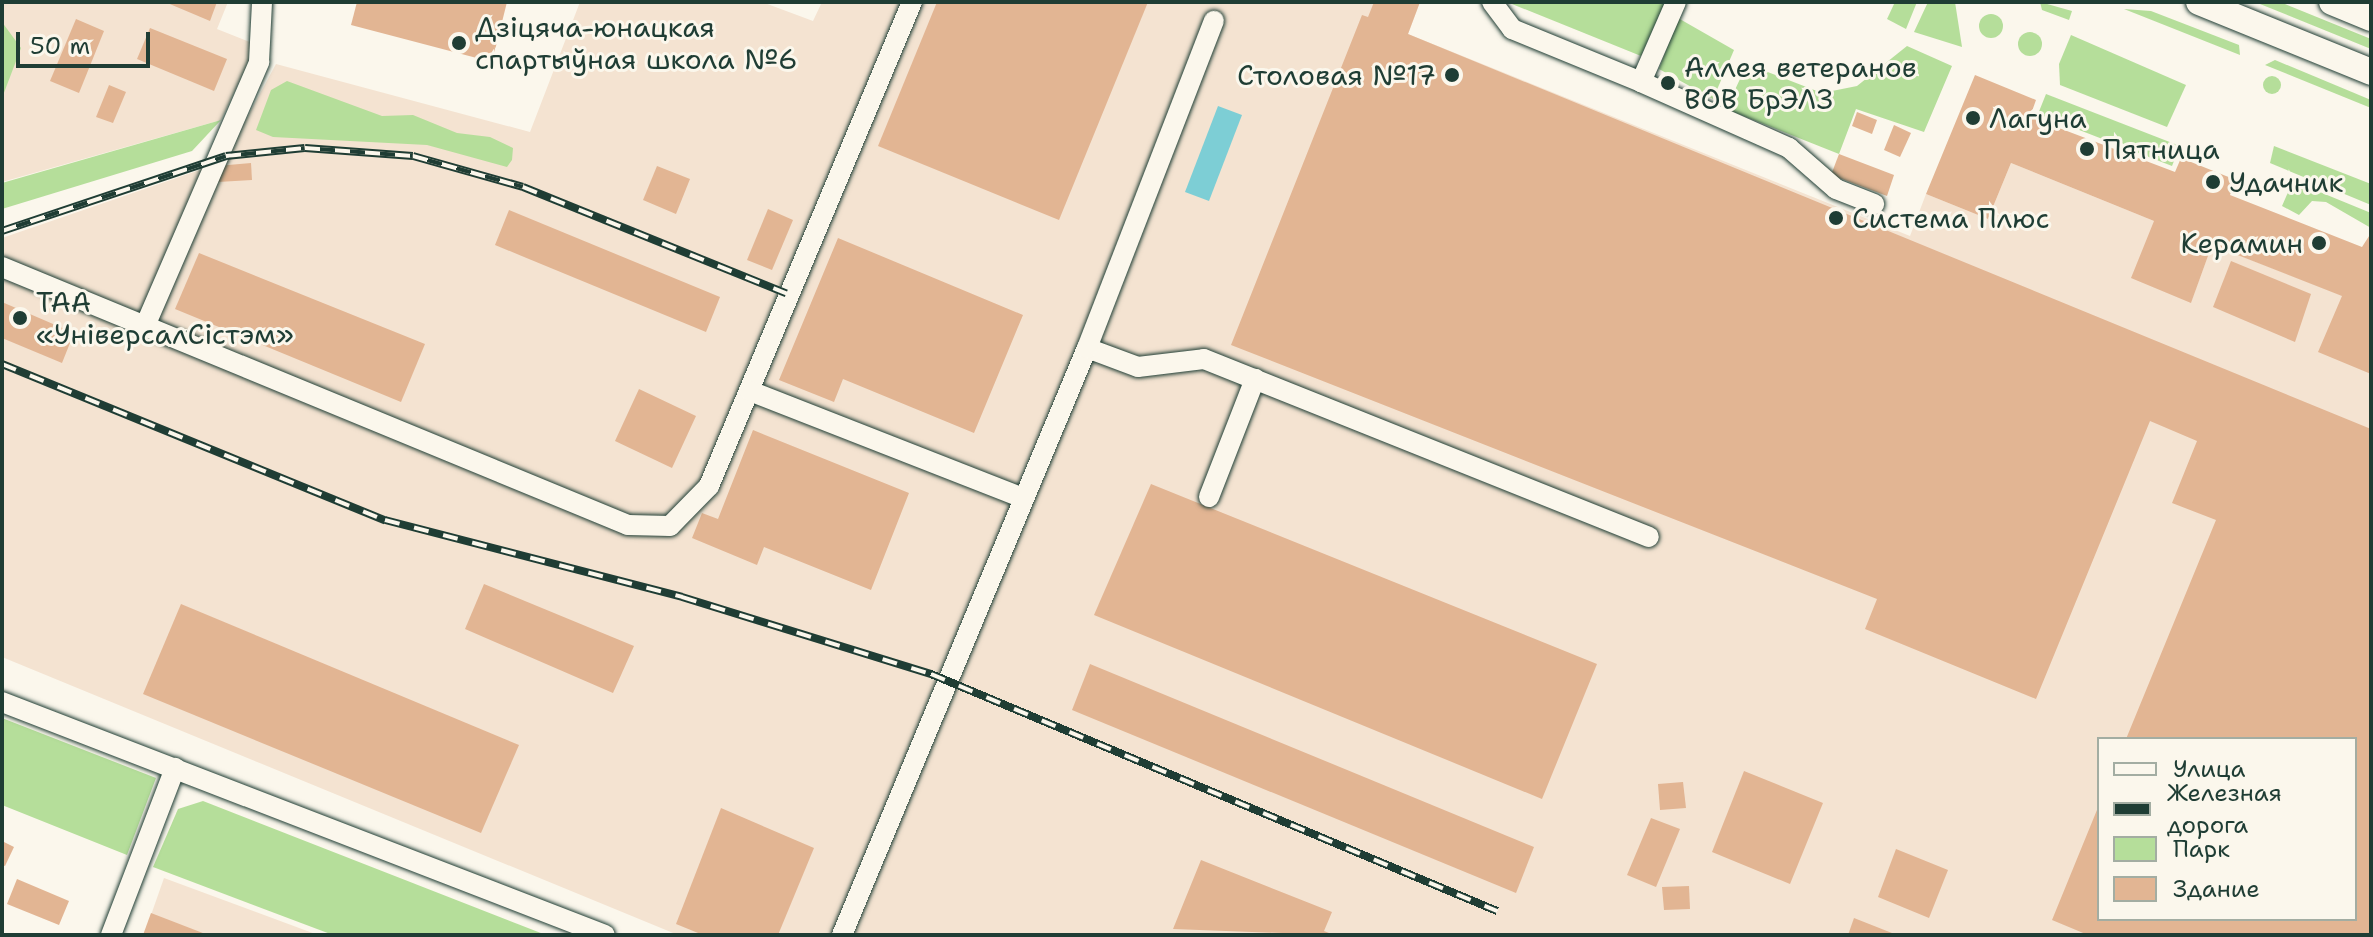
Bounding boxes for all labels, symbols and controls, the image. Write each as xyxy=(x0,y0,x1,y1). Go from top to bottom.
place label: Дзіцяча-юнацкая спартыўная школа №6 xyxy=(475,10,798,76)
scale bar xyxy=(20,16,154,66)
text: 50 m xyxy=(30,30,90,62)
marker: Дзіцяча-юнацкая спартыўная школа №6 xyxy=(450,34,468,52)
place label: Аллея ветеранов ВОВ БрЭЛЗ xyxy=(1684,50,1917,116)
place label: Столовая №17 xyxy=(1237,58,1436,92)
marker: Столовая №17 xyxy=(1443,66,1461,84)
marker: Аллея ветеранов ВОВ БрЭЛЗ xyxy=(1659,74,1677,92)
place label: Лагуна xyxy=(1989,101,2087,135)
marker: Лагуна xyxy=(1964,109,1982,127)
place label: Пятница xyxy=(2103,132,2220,166)
marker: Пятница xyxy=(2078,140,2096,158)
place label: Удачник xyxy=(2229,165,2343,199)
marker: Удачник xyxy=(2204,173,2222,191)
place label: Система Плюс xyxy=(1852,201,2050,235)
marker: Система Плюс xyxy=(1827,209,1845,227)
place label: Керамин xyxy=(2181,226,2303,260)
marker: Керамин xyxy=(2310,234,2328,252)
place label: ТАА «УніверсалСістэм» xyxy=(36,285,294,351)
marker: ТАА «УніверсалСістэм» xyxy=(11,309,29,327)
legend xyxy=(2097,737,2357,921)
text: Улица xyxy=(2173,753,2246,785)
text: Железная дорога xyxy=(2167,777,2282,841)
text: Парк xyxy=(2173,833,2230,865)
text: Здание xyxy=(2173,873,2260,905)

